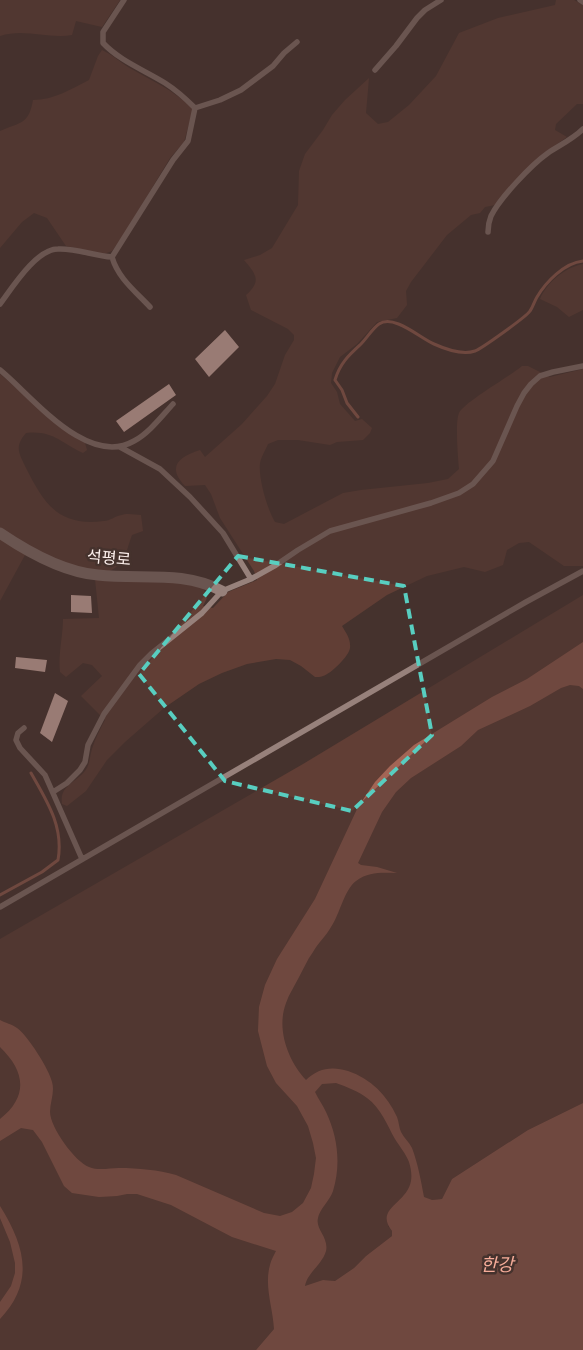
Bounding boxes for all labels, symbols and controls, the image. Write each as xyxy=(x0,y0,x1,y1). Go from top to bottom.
street label: 석평로 xyxy=(86,547,132,569)
water label: 한강 xyxy=(480,1254,516,1275)

